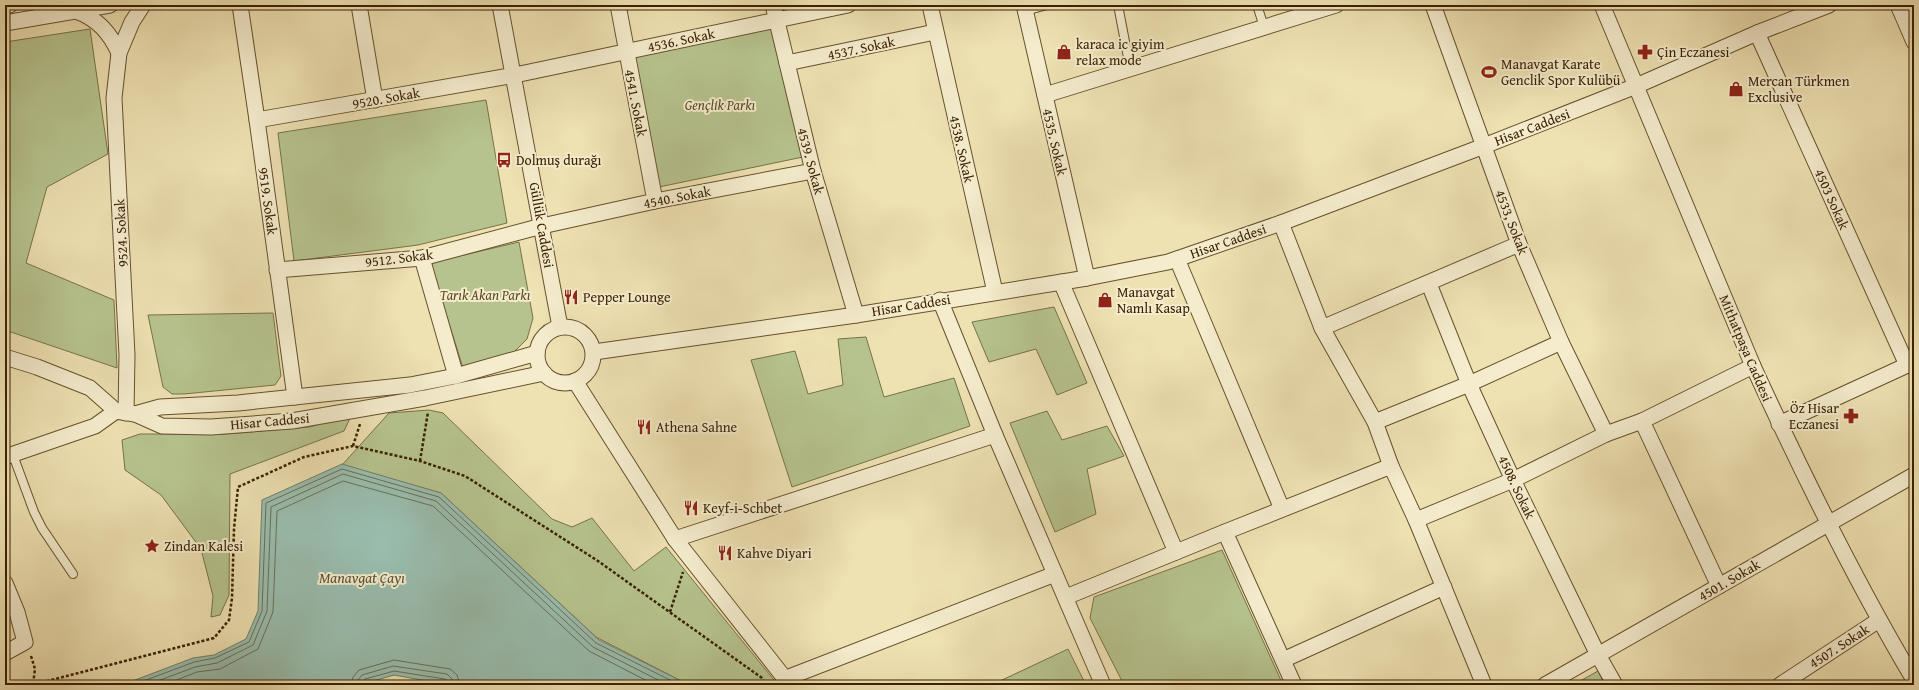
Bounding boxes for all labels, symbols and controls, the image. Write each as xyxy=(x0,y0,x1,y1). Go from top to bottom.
street label: 4536. Sokak xyxy=(646,23,717,57)
street label: 4537. Sokak xyxy=(826,31,897,65)
place label: karaca ic giyim relax mode xyxy=(1076,34,1165,70)
place label: Çin Eczanesi xyxy=(1657,42,1730,62)
shop icon: karaca ic giyim relax mode xyxy=(1055,43,1073,61)
pharmacy icon: Çin Eczanesi xyxy=(1636,43,1654,61)
place label: Manavgat Karate Genclik Spor Kulübü xyxy=(1501,54,1621,90)
sports icon: Manavgat Karate Genclik Spor Kulübü xyxy=(1480,63,1498,81)
street label: 4541. Sokak xyxy=(620,68,652,139)
place label: Mercan Türkmen Exclusive xyxy=(1748,71,1850,107)
shop icon: Mercan Türkmen Exclusive xyxy=(1727,80,1745,98)
street label: 9520. Sokak xyxy=(351,82,422,114)
park label: Gençlik Parkı xyxy=(685,95,756,115)
street label: Hisar Caddesi xyxy=(1491,103,1573,151)
street label: 4535. Sokak xyxy=(1038,106,1073,178)
street label: 4538. Sokak xyxy=(945,113,980,185)
street label: 4539. Sokak xyxy=(793,125,830,197)
place label: Dolmuş durağı xyxy=(516,150,601,170)
bus stop icon: Dolmuş durağı xyxy=(495,151,513,169)
street label: 4503 Sokak xyxy=(1810,165,1855,234)
street label: 9519. Sokak xyxy=(253,166,283,237)
street label: Güllük Caddesi xyxy=(525,181,559,269)
street label: 4540. Sokak xyxy=(642,181,713,213)
street label: 4533, Sokak xyxy=(1490,187,1534,258)
street label: 9524. Sokak xyxy=(109,198,133,268)
street label: Hisar Caddesi xyxy=(1187,219,1269,263)
street label: 9512. Sokak xyxy=(364,244,435,272)
place label: Manavgat Namlı Kasap xyxy=(1117,282,1190,318)
park label: Tarık Akan Parkı xyxy=(440,285,531,305)
place label: Pepper Lounge xyxy=(583,287,671,307)
restaurant icon: Pepper Lounge xyxy=(562,288,580,306)
street label: Hisar Caddesi xyxy=(870,289,952,321)
shop icon: Manavgat Namlı Kasap xyxy=(1096,291,1114,309)
street label: Mithatpaşa Caddesi xyxy=(1714,291,1778,405)
place label: Öz Hisar Eczanesi xyxy=(1789,398,1839,434)
pharmacy icon: Öz Hisar Eczanesi xyxy=(1842,407,1860,425)
street label: Hisar Caddesi xyxy=(230,408,311,434)
place label: Athena Sahne xyxy=(656,417,738,437)
restaurant icon: Athena Sahne xyxy=(635,418,653,436)
street label: 4508. Sokak xyxy=(1494,452,1541,523)
place label: Keyf-i-Schbet xyxy=(703,498,782,518)
restaurant icon: Keyf-i-Schbet xyxy=(682,499,700,517)
place label: Zindan Kalesi xyxy=(164,536,243,556)
place icon: Zindan Kalesi xyxy=(143,537,161,555)
place label: Kahve Diyari xyxy=(737,543,812,563)
restaurant icon: Kahve Diyari xyxy=(716,544,734,562)
street label: 4501. Sokak xyxy=(1694,554,1764,606)
water label: Manavgat Çayı xyxy=(319,567,405,588)
street label: 4507. Sokak xyxy=(1805,619,1874,673)

